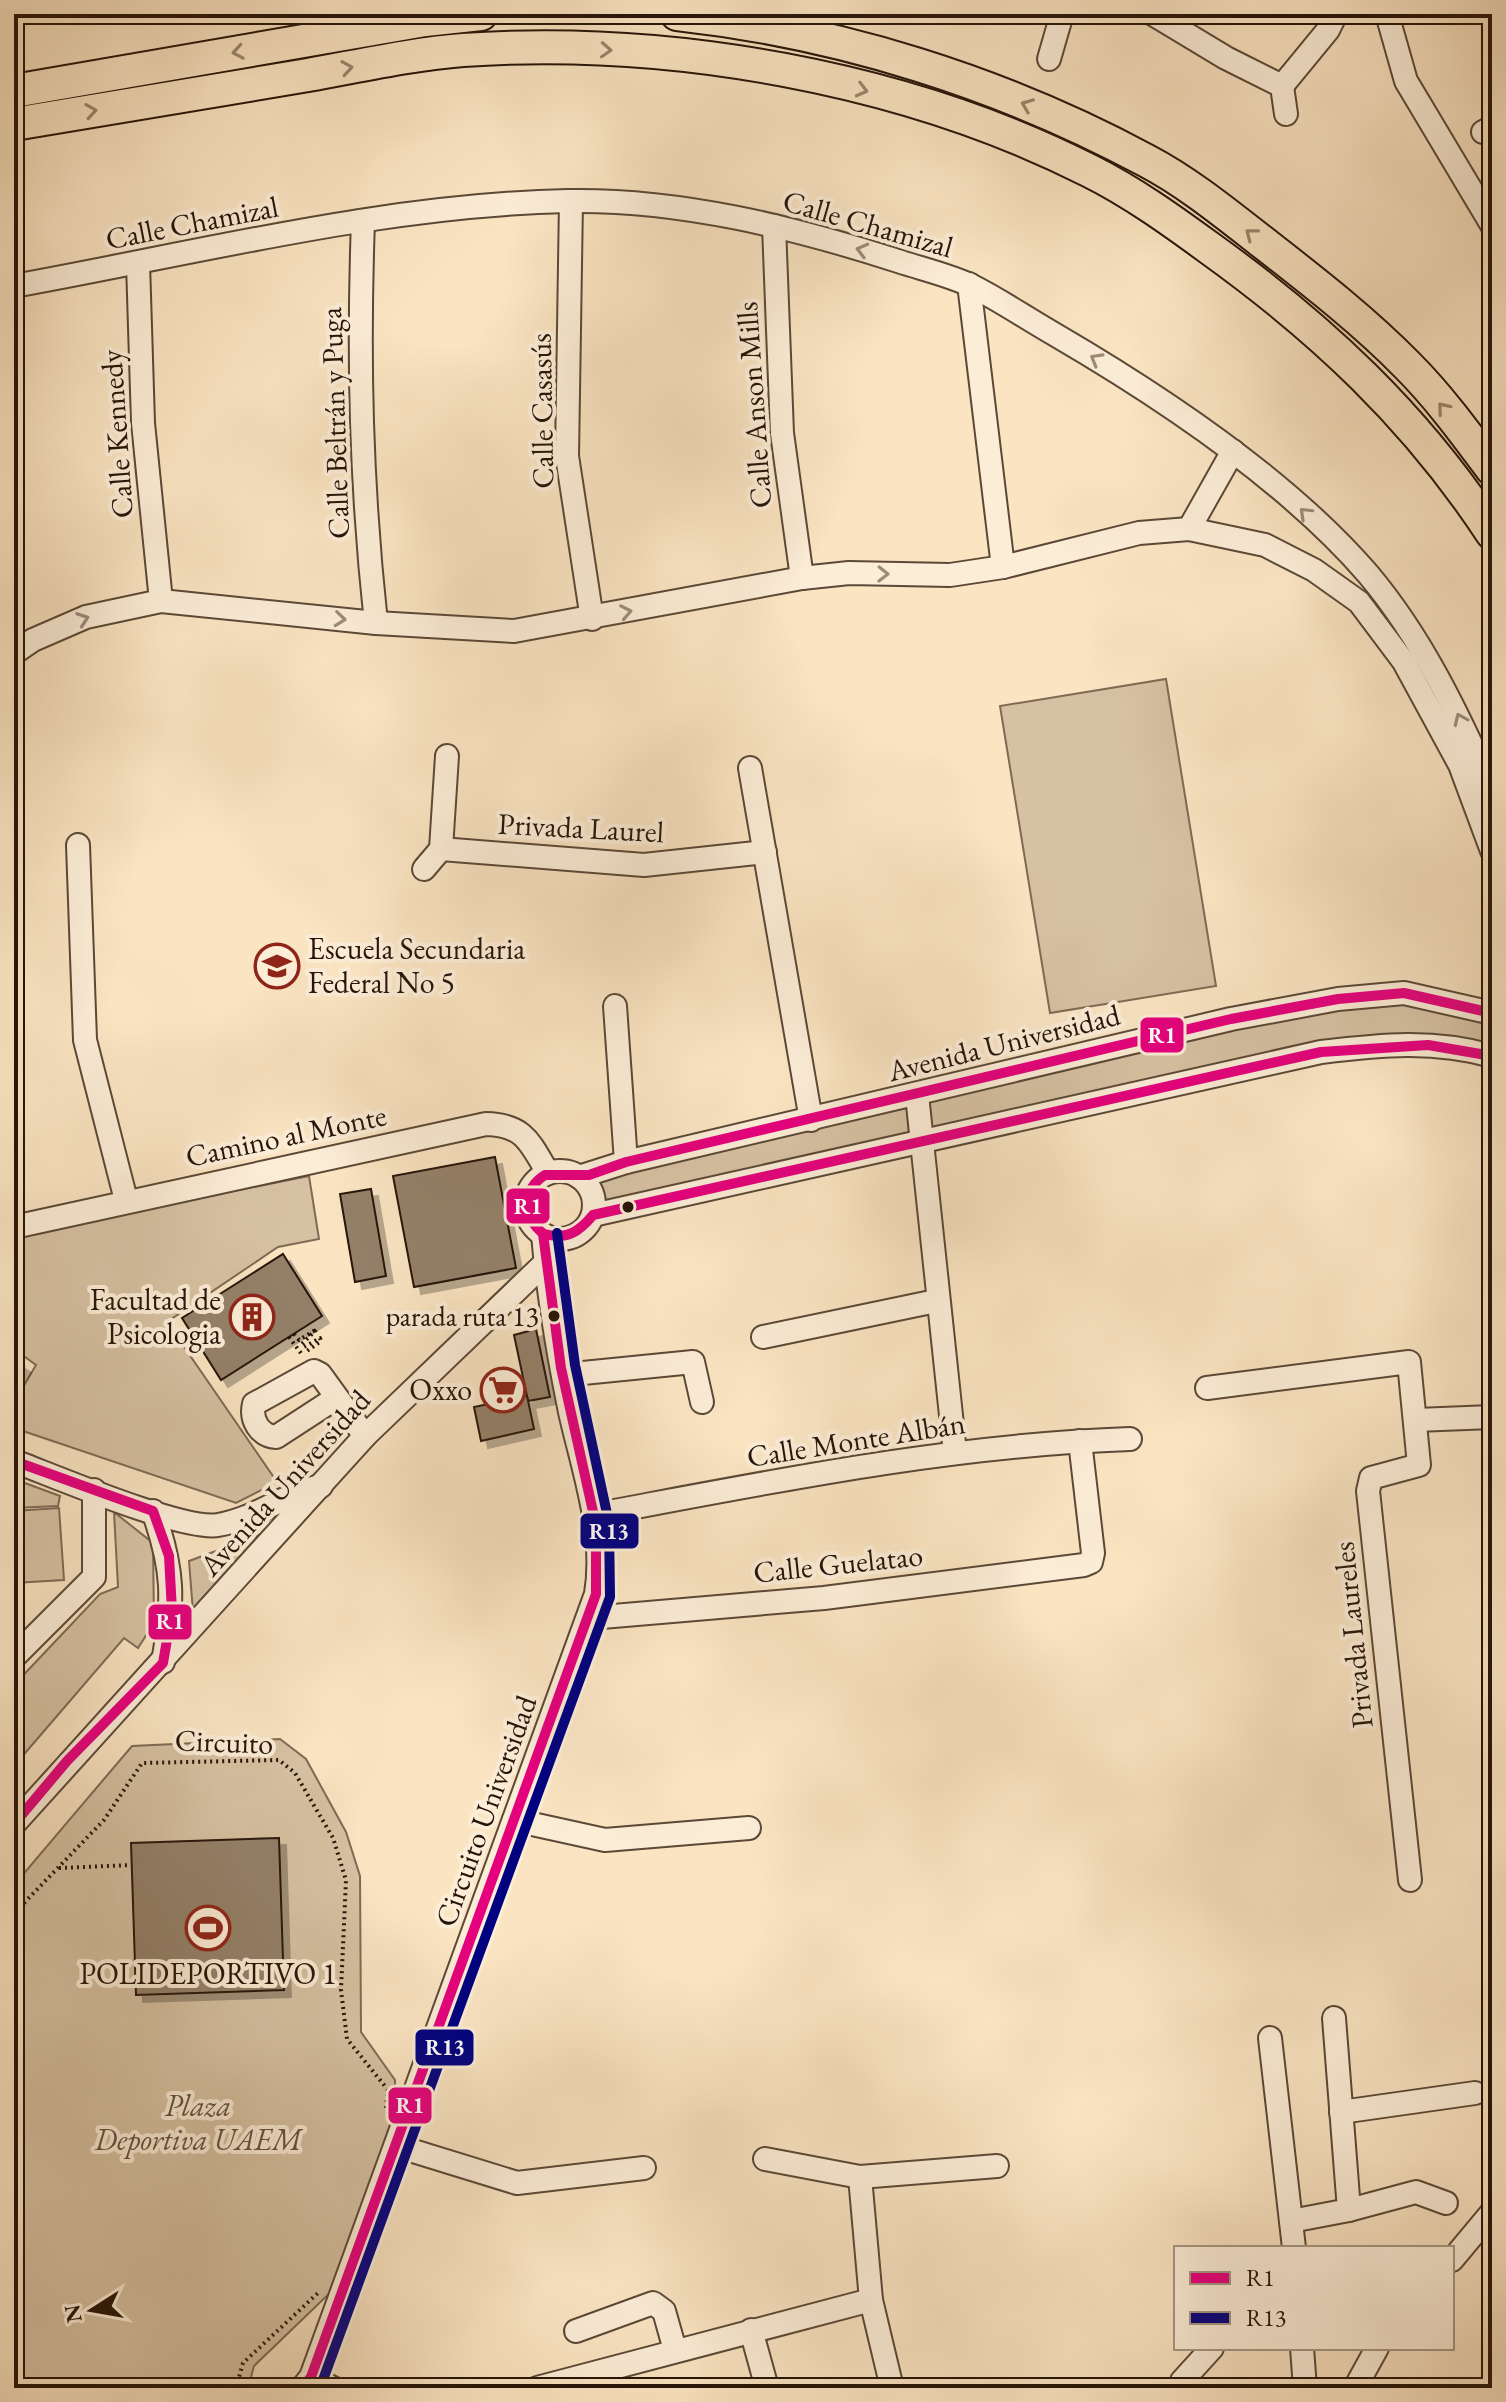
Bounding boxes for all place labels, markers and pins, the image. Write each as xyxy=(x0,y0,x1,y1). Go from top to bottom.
place label: Escuela Secundaria Federal No 5 xyxy=(308,929,525,1002)
school or university icon: Escuela Secundaria Federal No 5 xyxy=(253,942,301,990)
unlabelled marker xyxy=(620,1199,636,1215)
place label: Facultad de Psicologia xyxy=(90,1280,221,1353)
building icon: Facultad de Psicologia xyxy=(228,1293,276,1341)
place label: parada ruta 13 xyxy=(386,1298,539,1334)
marker: parada ruta 13 xyxy=(546,1308,562,1324)
supermarket icon: Oxxo xyxy=(479,1366,527,1414)
place label: Oxxo xyxy=(409,1370,472,1409)
sports icon: POLIDEPORTIVO 1 xyxy=(184,1904,232,1952)
place label: POLIDEPORTIVO 1 xyxy=(79,1954,337,1993)

